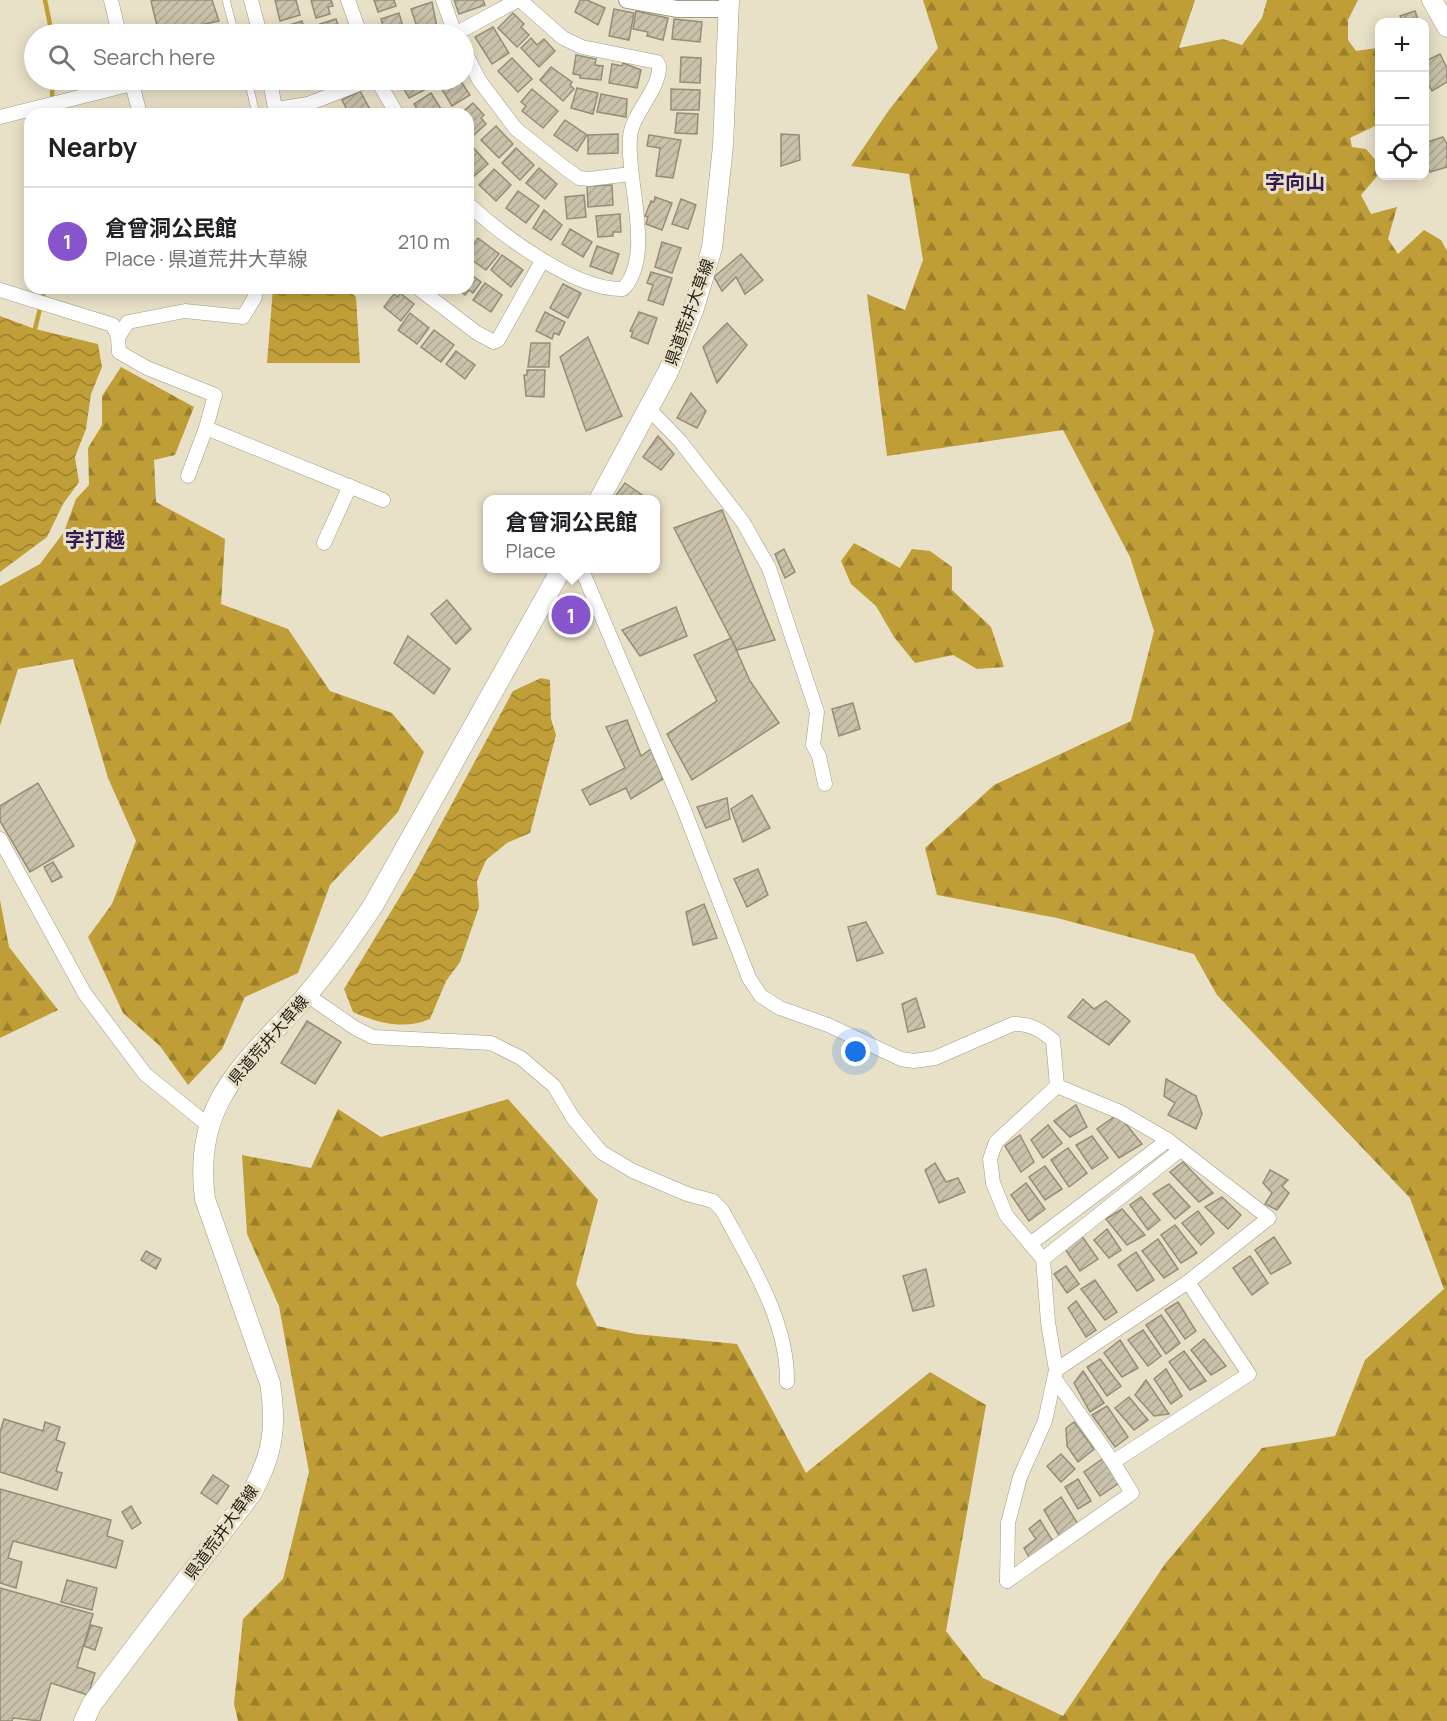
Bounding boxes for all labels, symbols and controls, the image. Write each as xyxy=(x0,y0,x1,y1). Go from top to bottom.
map controls xyxy=(1375,18,1429,180)
button: + xyxy=(1375,18,1429,72)
search box xyxy=(24,24,474,90)
icon: search xyxy=(45,41,78,74)
text: Search here xyxy=(93,42,215,72)
button: − xyxy=(1375,72,1429,126)
button: locate xyxy=(1375,126,1429,180)
text: Nearby xyxy=(48,129,137,165)
district label: 字向山 xyxy=(1265,168,1325,195)
text: 倉曾洞公民館 xyxy=(105,213,237,243)
text: 1 xyxy=(63,228,72,255)
text: 210 m xyxy=(398,228,450,255)
text: Place · 県道荒井大草線 xyxy=(105,245,308,272)
street label: 県道荒井大草線 xyxy=(660,256,718,368)
popup xyxy=(483,495,660,573)
text: 倉曾洞公民館 xyxy=(505,507,638,537)
district label: 字打越 xyxy=(65,526,125,553)
text: Place xyxy=(505,537,556,564)
pin: 1 xyxy=(552,592,590,638)
street label: 県道荒井大草線 xyxy=(223,991,313,1089)
your location xyxy=(841,1037,870,1066)
street label: 県道荒井大草線 xyxy=(179,1480,263,1584)

